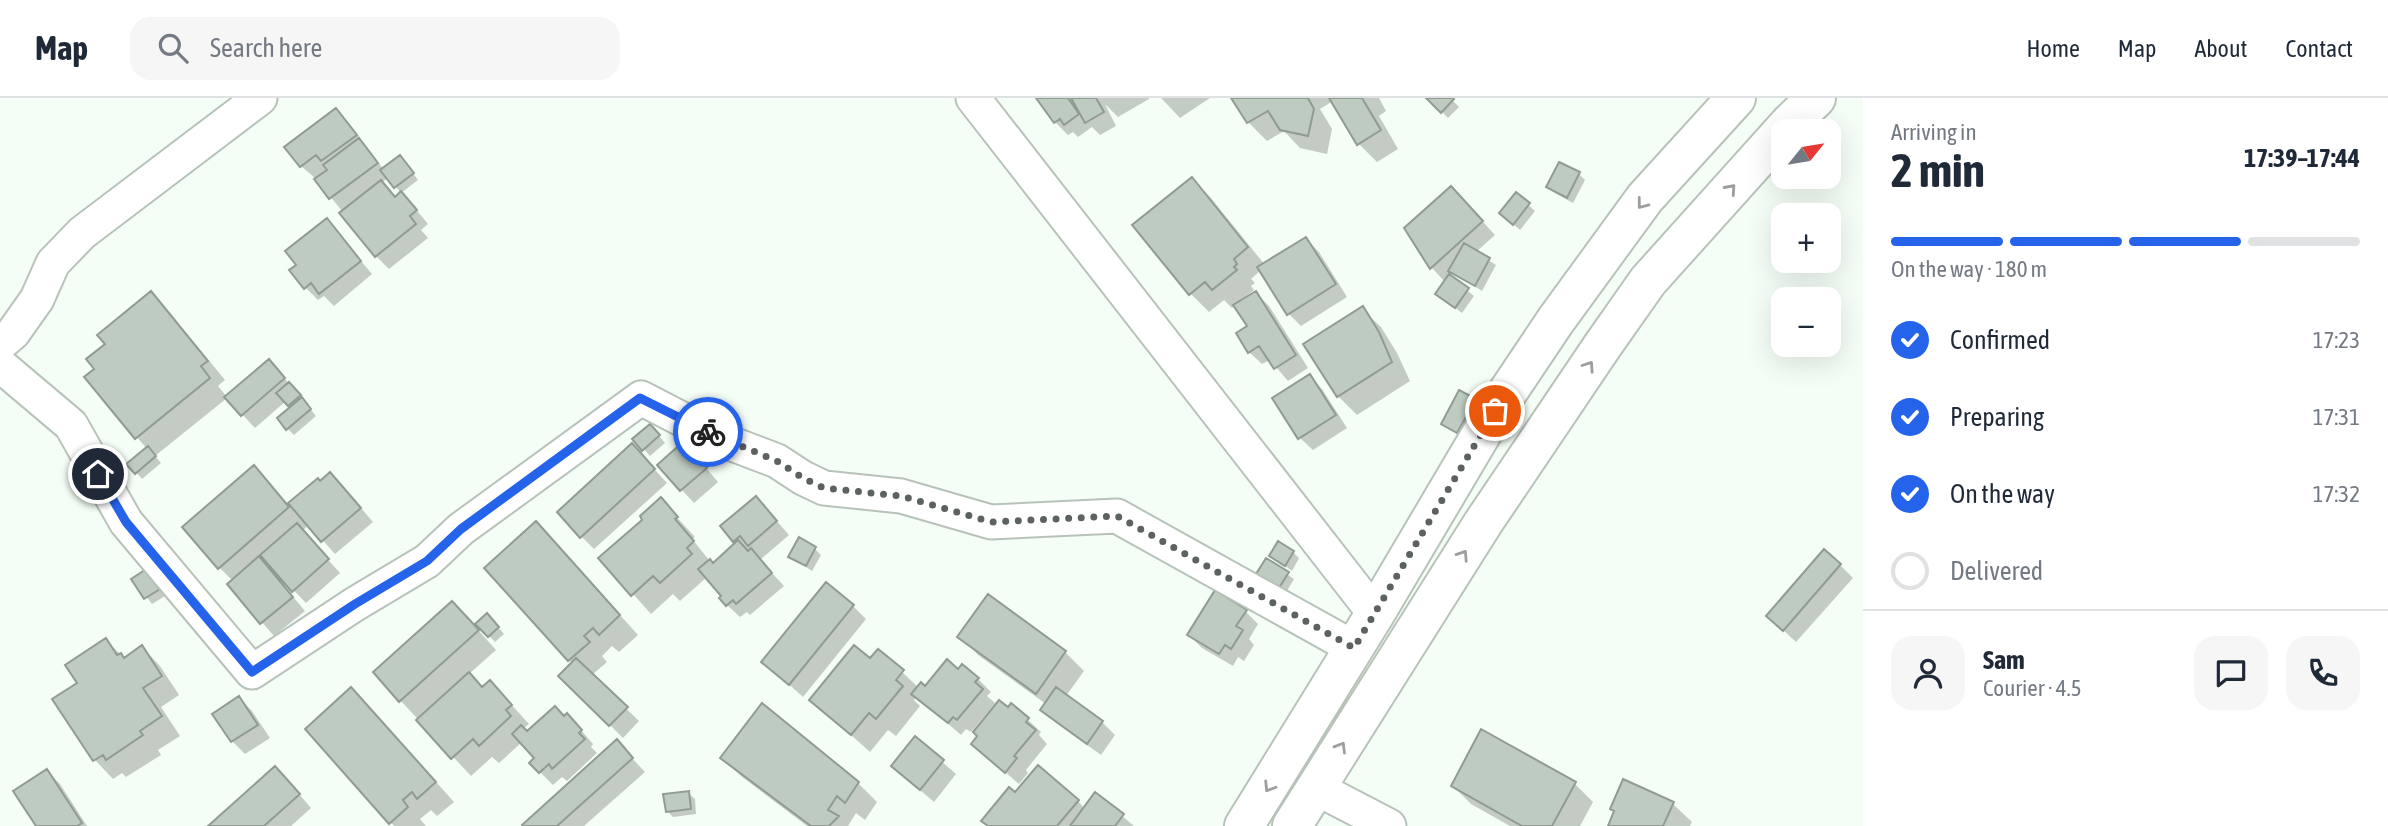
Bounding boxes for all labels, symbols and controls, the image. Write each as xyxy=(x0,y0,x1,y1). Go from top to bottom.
search box xyxy=(130,17,620,80)
text: Map xyxy=(35,29,88,67)
icon: search xyxy=(154,29,192,67)
text: Search here xyxy=(210,33,322,63)
text: Home xyxy=(2026,35,2080,62)
text: Map xyxy=(2118,35,2156,62)
text: About xyxy=(2194,35,2247,62)
text: Contact xyxy=(2285,35,2353,62)
north arrow xyxy=(1771,119,1841,189)
map controls xyxy=(1771,119,1841,357)
text: Arriving in xyxy=(1891,119,1977,145)
text: 17:39–17:44 xyxy=(2244,143,2360,173)
text: 2 min xyxy=(1891,144,1985,197)
one-way arrow xyxy=(1723,184,1735,197)
one-way arrow xyxy=(1637,196,1650,209)
button: + xyxy=(1771,203,1841,273)
text: On the way · 180 m xyxy=(1891,256,2047,282)
button: − xyxy=(1771,287,1841,357)
icon: check xyxy=(1891,321,1929,359)
text: Confirmed xyxy=(1950,325,2050,355)
text: 17:23 xyxy=(2313,327,2360,353)
one-way arrow xyxy=(1581,360,1594,373)
pin xyxy=(1465,381,1525,441)
icon: bag xyxy=(1476,392,1514,430)
courier xyxy=(673,397,743,467)
icon: check xyxy=(1891,398,1929,436)
text: Preparing xyxy=(1950,402,2044,432)
text: 17:31 xyxy=(2313,404,2360,430)
icon: bike xyxy=(689,413,727,451)
pin xyxy=(68,444,128,504)
icon: home xyxy=(79,455,117,493)
icon: check xyxy=(1891,475,1929,513)
text: On the way xyxy=(1950,479,2055,509)
text: 17:32 xyxy=(2313,481,2360,507)
one-way arrow xyxy=(1455,550,1468,563)
text: Delivered xyxy=(1950,556,2043,586)
button: person xyxy=(1891,636,1965,710)
button: chat xyxy=(2194,636,2268,710)
button: phone xyxy=(2286,636,2360,710)
text: Sam xyxy=(1983,645,2025,675)
text: Courier · 4.5 xyxy=(1983,675,2082,701)
one-way arrow xyxy=(1332,742,1345,755)
one-way arrow xyxy=(1264,780,1277,793)

